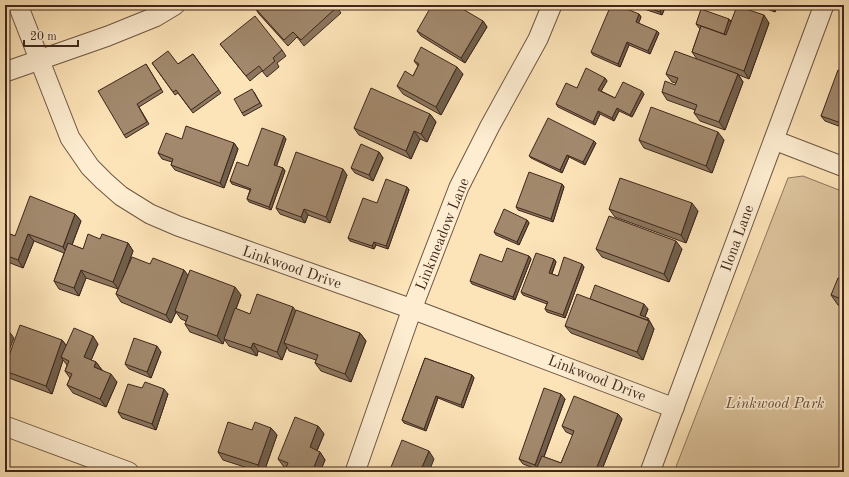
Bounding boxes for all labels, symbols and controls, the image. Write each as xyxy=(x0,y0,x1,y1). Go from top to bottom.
scale bar xyxy=(24,22,78,48)
text: 20 m xyxy=(30,31,57,43)
street label: Linkmeadow Lane xyxy=(414,176,473,293)
street label: Ilona Lane xyxy=(719,203,757,274)
street label: Linkwood Drive xyxy=(240,244,343,292)
street label: Linkwood Drive xyxy=(545,354,648,405)
park label: Linkwood Park xyxy=(725,397,824,412)

